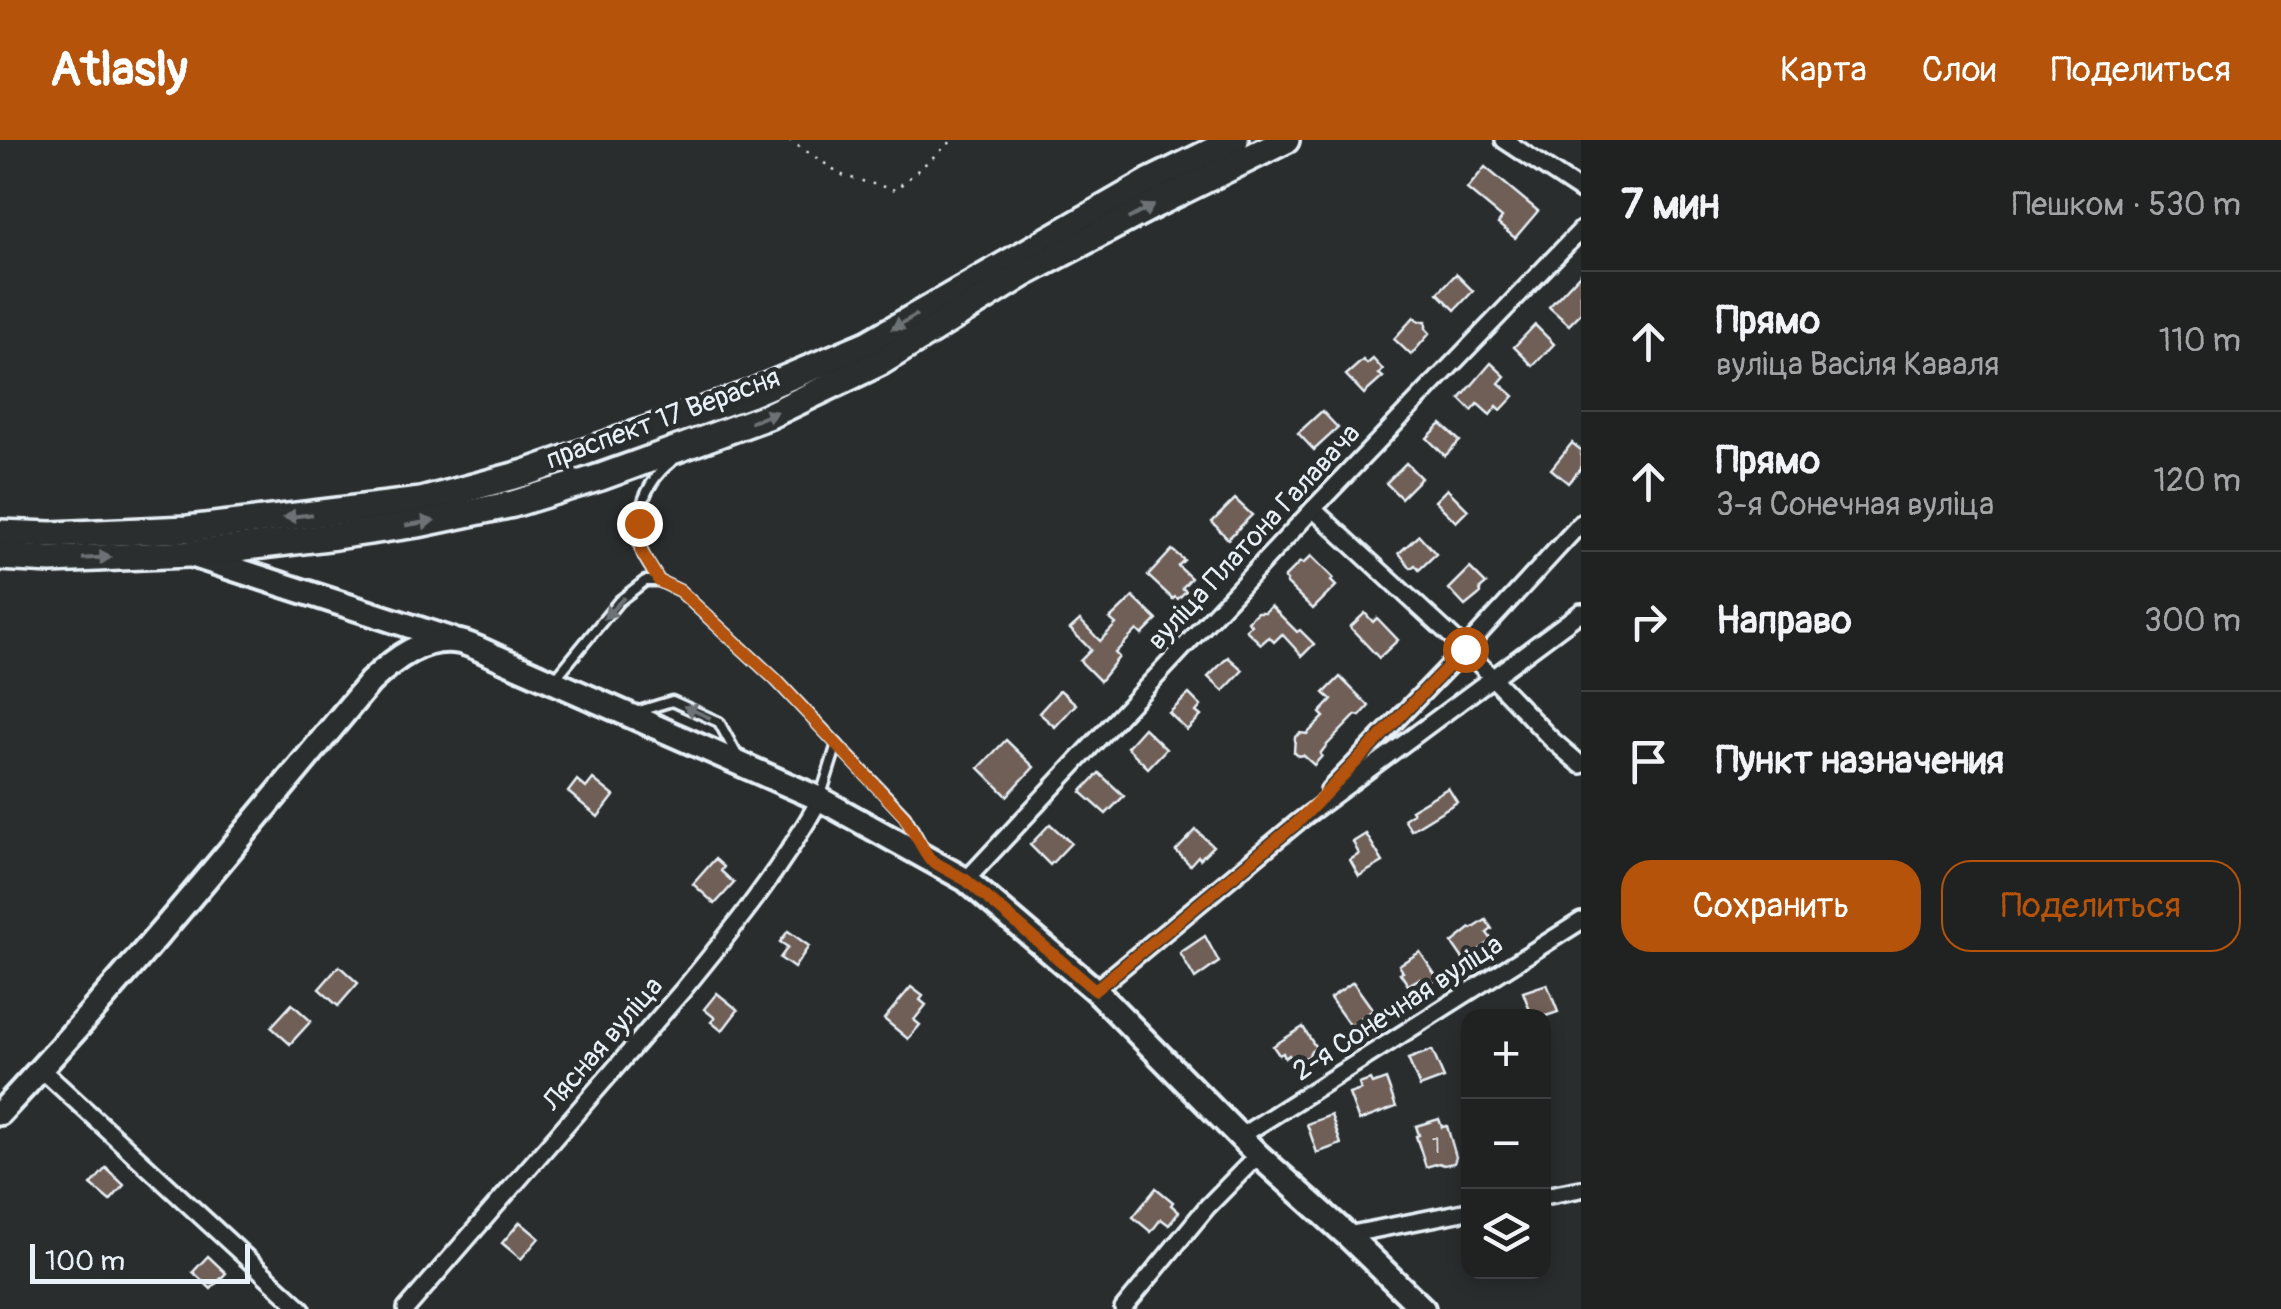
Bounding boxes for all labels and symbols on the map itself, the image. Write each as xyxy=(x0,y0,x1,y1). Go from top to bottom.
one-way arrow xyxy=(1126,204,1155,221)
one-way arrow xyxy=(890,314,919,331)
street label: праспект 17 Верасня xyxy=(541,360,785,478)
one-way arrow xyxy=(749,409,778,425)
street label: вуліца Платона Галавача xyxy=(1140,416,1368,658)
route end xyxy=(617,501,663,547)
one-way arrow xyxy=(282,508,314,524)
one-way arrow xyxy=(405,515,436,530)
one-way arrow xyxy=(82,549,114,565)
one-way arrow xyxy=(603,596,626,620)
route start xyxy=(1443,627,1489,673)
one-way arrow xyxy=(682,704,712,720)
street label: 2-я Сонечная вуліца xyxy=(1286,927,1510,1089)
street label: Лясная вуліца xyxy=(535,970,671,1119)
house number: 1 xyxy=(1432,1132,1440,1160)
scale bar xyxy=(30,1239,250,1284)

